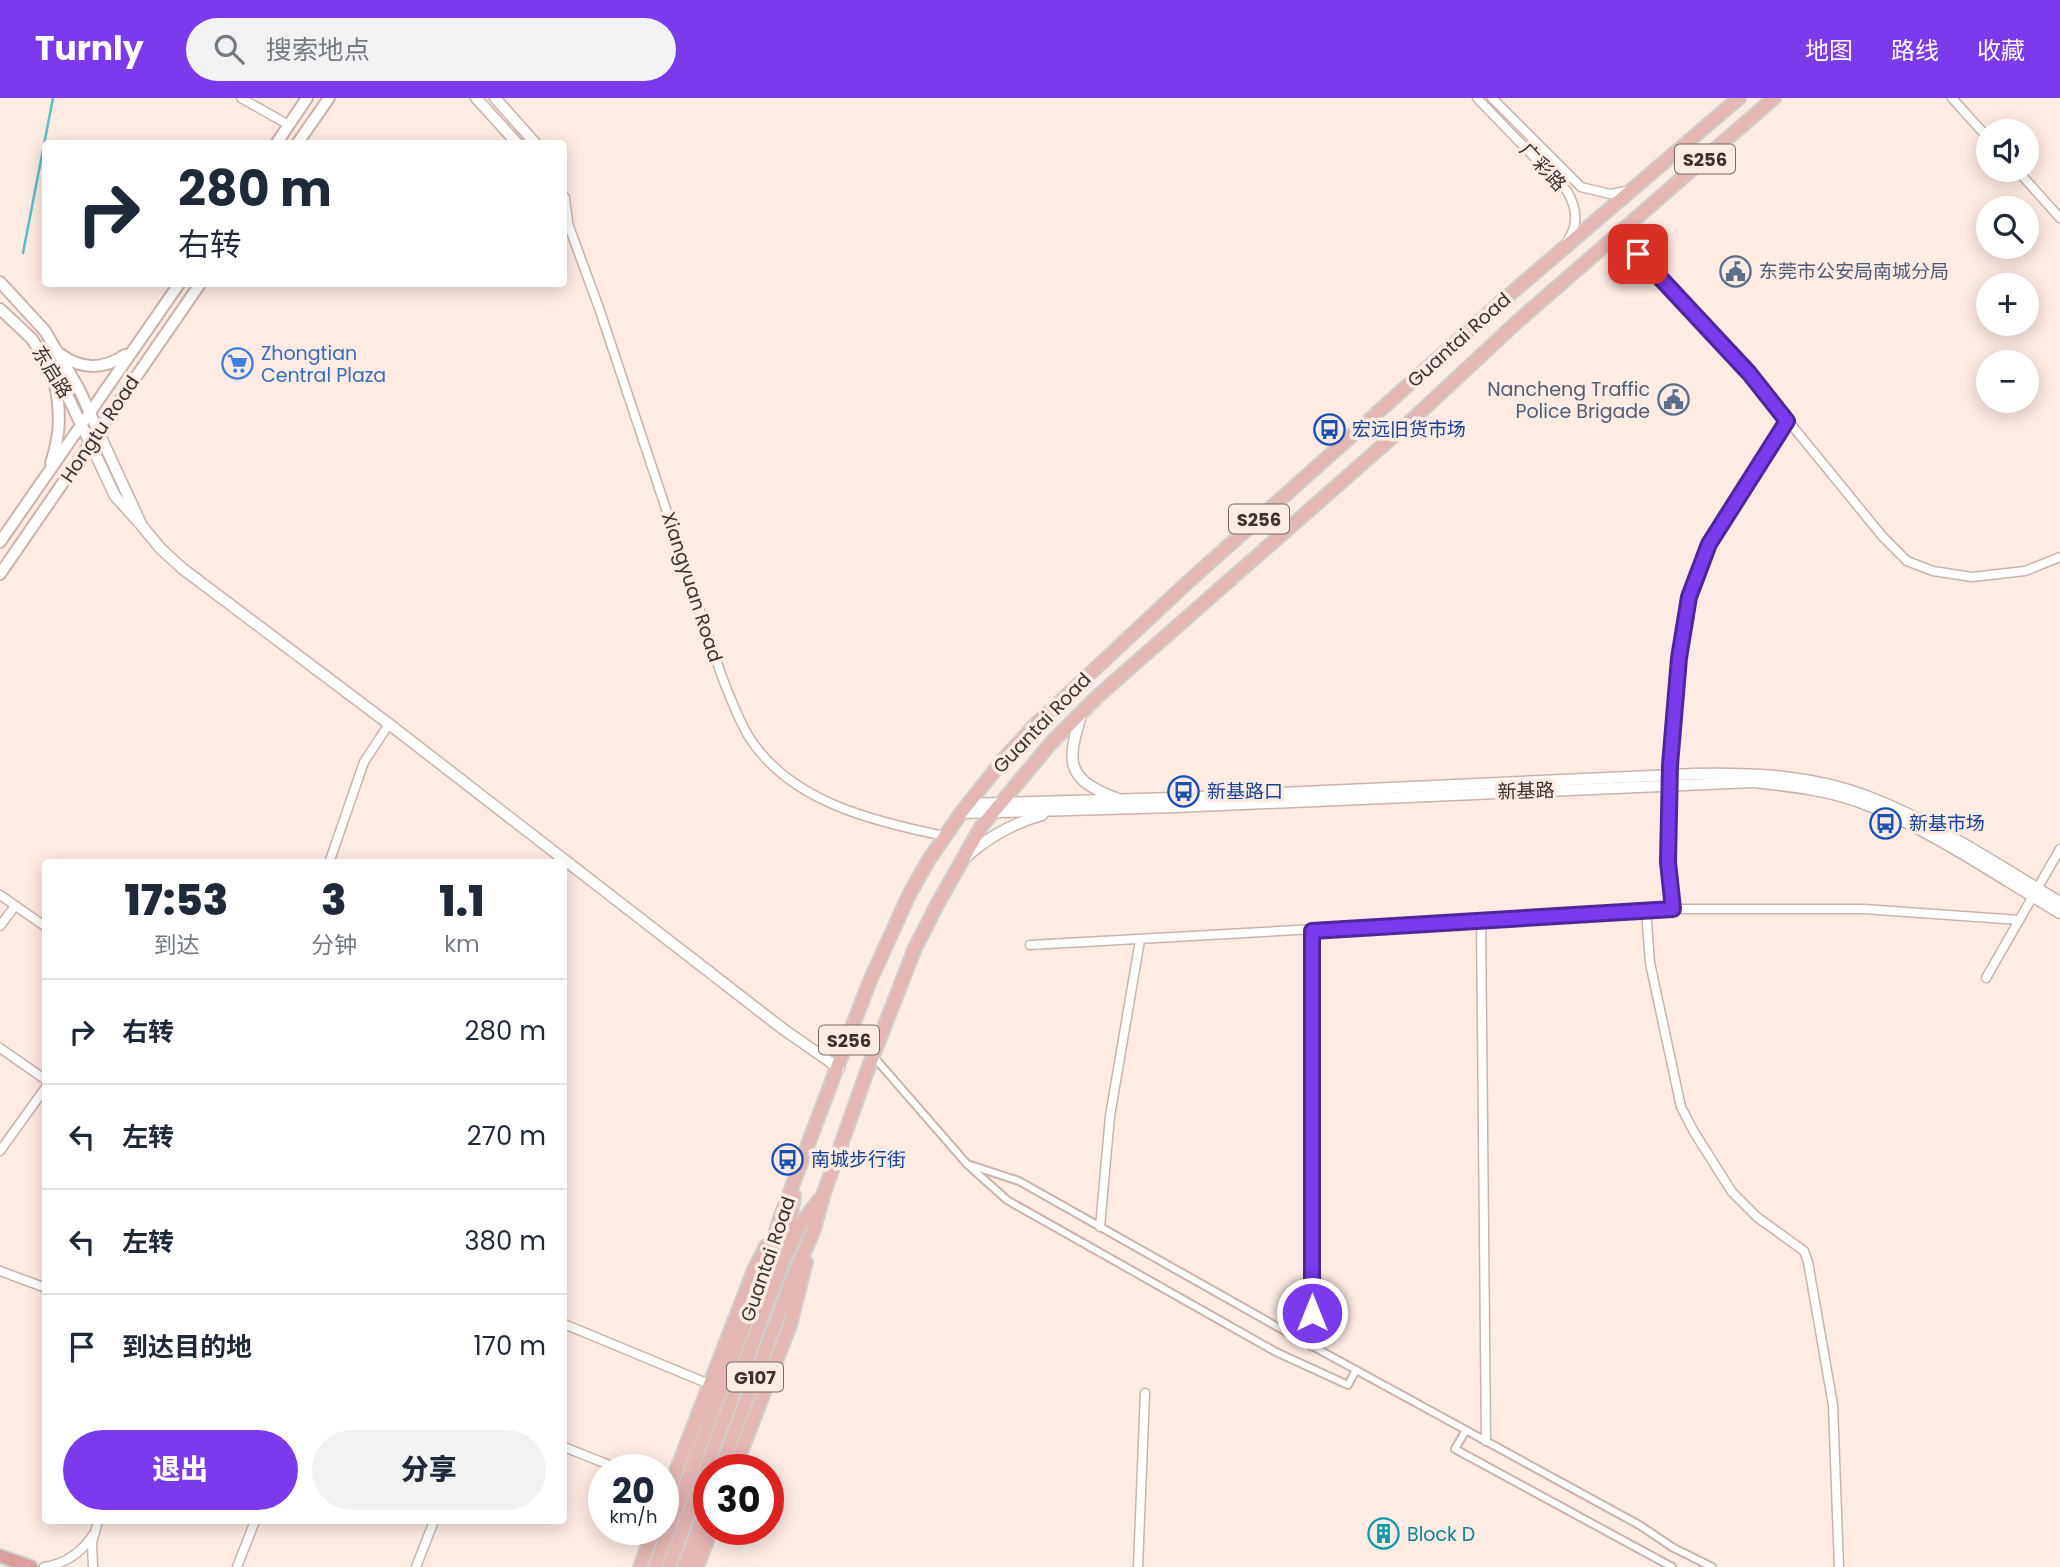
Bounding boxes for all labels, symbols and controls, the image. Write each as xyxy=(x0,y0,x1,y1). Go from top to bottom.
search box xyxy=(186,18,676,81)
text: Turnly xyxy=(35,25,144,72)
icon: search xyxy=(210,30,248,68)
text: 搜索地点 xyxy=(266,32,370,68)
text: 地图 xyxy=(1805,34,1853,67)
text: 路线 xyxy=(1891,34,1939,67)
text: 收藏 xyxy=(1977,34,2025,67)
map controls xyxy=(1976,119,2039,413)
button: sound xyxy=(1976,119,2039,182)
street label: 广彩路 xyxy=(1514,137,1572,197)
road number: S256 xyxy=(1675,144,1735,174)
text: 280 m xyxy=(178,155,332,223)
icon: right xyxy=(63,168,154,259)
button: search xyxy=(1976,196,2039,259)
text: 右转 xyxy=(178,222,242,267)
pin xyxy=(1608,224,1668,284)
icon: arrive xyxy=(1619,235,1657,273)
public building icon: 东莞市公安局南城分局 xyxy=(1719,254,1753,288)
place label: 东莞市公安局南城分局 xyxy=(1759,258,1949,285)
button: + xyxy=(1976,273,2039,336)
street label: Guantai Road xyxy=(1401,286,1517,394)
place label: Zhongtian Central Plaza xyxy=(261,340,386,389)
street label: 东启路 xyxy=(25,341,79,403)
supermarket icon: Zhongtian Central Plaza xyxy=(221,347,255,381)
button: − xyxy=(1976,350,2039,413)
street label: Hongtu Road xyxy=(54,370,146,488)
place label: Nancheng Traffic Police Brigade xyxy=(1487,376,1650,425)
public building icon: Nancheng Traffic Police Brigade xyxy=(1656,383,1690,417)
bus stop icon: 宏远旧货市场 xyxy=(1312,412,1346,446)
place label: 宏远旧货市场 xyxy=(1352,416,1466,443)
road number: S256 xyxy=(1229,505,1289,534)
street label: Xiangyuan Road xyxy=(655,508,729,666)
street label: Guantai Road xyxy=(987,667,1097,779)
bus stop icon: 新基路口 xyxy=(1167,774,1201,808)
street label: 新基路 xyxy=(1497,777,1555,805)
place label: 新基路口 xyxy=(1207,778,1283,805)
bus stop icon: 新基市场 xyxy=(1869,806,1903,840)
place label: 新基市场 xyxy=(1909,810,1985,837)
text: 17:53 xyxy=(124,871,228,930)
text: 3 xyxy=(321,871,347,930)
text: 1.1 xyxy=(439,872,485,931)
text: km xyxy=(444,928,480,960)
text: 到达 xyxy=(153,929,199,961)
text: 分钟 xyxy=(311,929,357,961)
icon: right xyxy=(63,1013,101,1051)
text: 280 m xyxy=(465,1013,546,1049)
text: 右转 xyxy=(122,1014,174,1050)
road number: S256 xyxy=(819,1026,879,1055)
icon: left xyxy=(63,1118,101,1156)
text: 270 m xyxy=(467,1118,546,1154)
text: 左转 xyxy=(122,1119,174,1155)
bus stop icon: 南城步行街 xyxy=(771,1142,805,1176)
place label: 南城步行街 xyxy=(811,1146,906,1173)
street label: Guantai Road xyxy=(734,1193,802,1325)
icon: left xyxy=(63,1223,101,1261)
text: 380 m xyxy=(464,1223,546,1259)
text: 左转 xyxy=(122,1224,174,1260)
position arrow xyxy=(1275,1276,1349,1350)
icon: arrive xyxy=(63,1328,101,1366)
text: 170 m xyxy=(473,1328,546,1364)
text: 到达目的地 xyxy=(122,1329,252,1365)
road number: G107 xyxy=(727,1362,783,1392)
button: 退出 xyxy=(63,1430,298,1510)
button: 分享 xyxy=(312,1430,546,1510)
speed limit sign: 30 xyxy=(693,1454,784,1545)
text: 20 xyxy=(612,1466,655,1515)
text: km/h xyxy=(610,1504,657,1529)
building icon: Block D xyxy=(1367,1517,1401,1551)
place label: Block D xyxy=(1407,1521,1475,1548)

